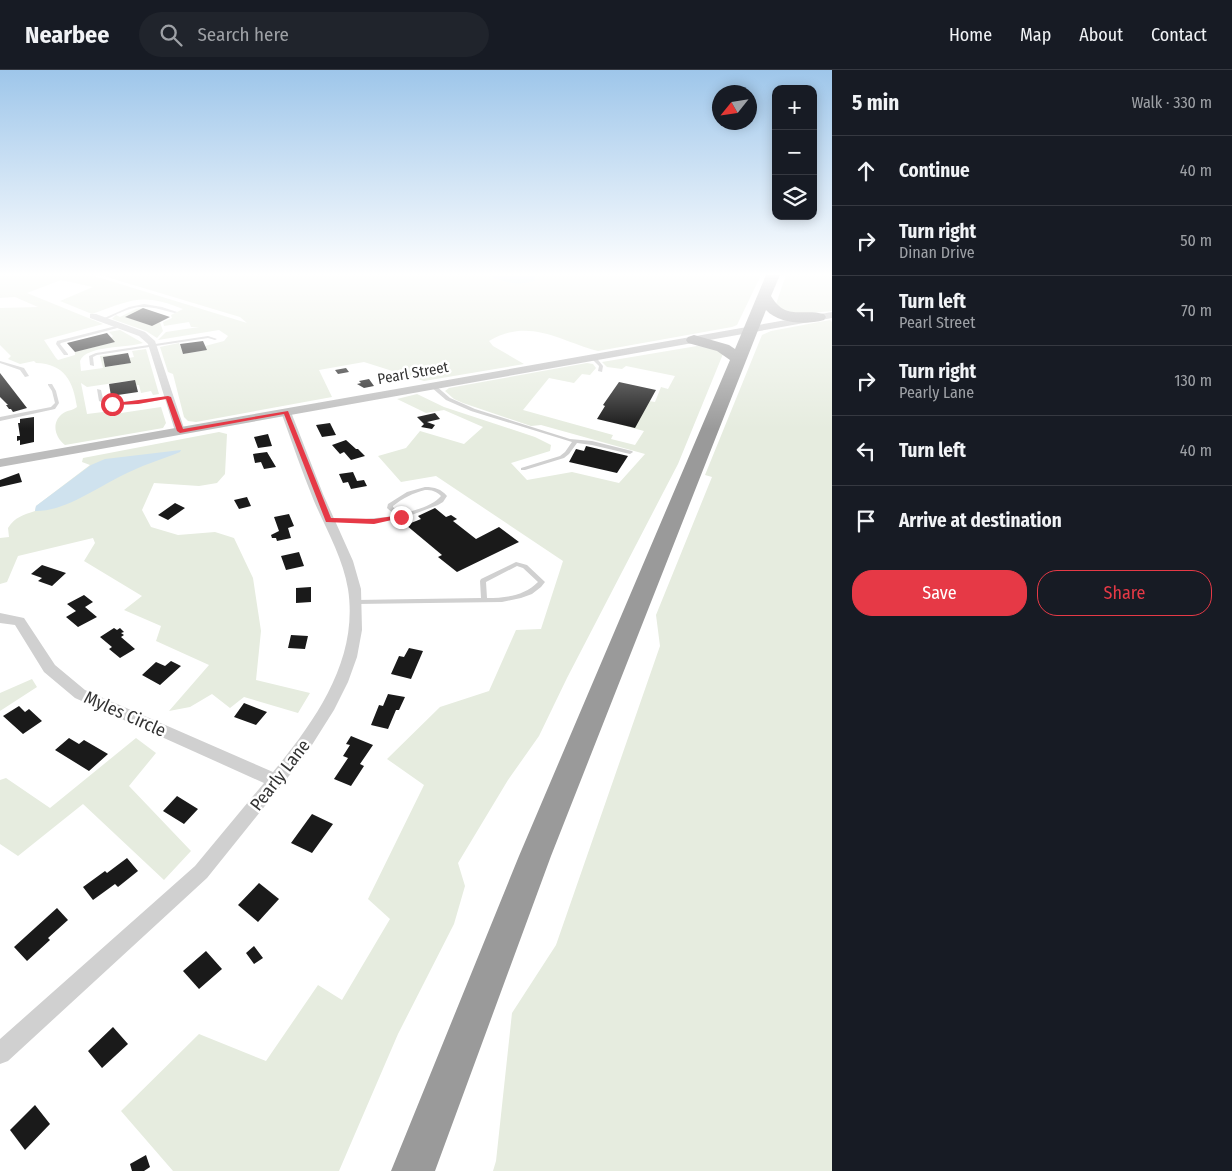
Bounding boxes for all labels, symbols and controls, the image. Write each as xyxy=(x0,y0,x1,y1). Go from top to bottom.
search box xyxy=(139,12,489,57)
text: Nearbee xyxy=(25,21,109,49)
icon: search xyxy=(157,21,185,49)
text: Search here xyxy=(197,23,289,46)
text: Home xyxy=(949,24,992,46)
text: Map xyxy=(1020,24,1051,46)
text: About xyxy=(1079,24,1123,46)
text: Contact xyxy=(1151,24,1207,46)
north arrow xyxy=(712,85,757,130)
map controls xyxy=(772,85,817,220)
button: + xyxy=(772,85,817,130)
text: 5 min xyxy=(852,90,899,116)
text: Walk · 330 m xyxy=(1131,93,1212,112)
button: − xyxy=(772,130,817,175)
icon: ahead xyxy=(852,157,880,185)
text: Continue xyxy=(899,159,970,182)
text: 40 m xyxy=(1180,161,1212,180)
button: layers xyxy=(772,175,817,220)
text: Turn right xyxy=(899,220,976,243)
icon: right xyxy=(852,227,880,255)
text: 50 m xyxy=(1180,231,1212,250)
text: Dinan Drive xyxy=(899,243,975,262)
text: Turn left xyxy=(899,290,966,313)
icon: left xyxy=(852,297,880,325)
text: 70 m xyxy=(1181,301,1212,320)
text: Pearl Street xyxy=(899,313,975,332)
street label: Pearl Street xyxy=(376,358,450,388)
text: Turn right xyxy=(899,360,976,383)
icon: right xyxy=(852,367,880,395)
text: 130 m xyxy=(1174,371,1212,390)
text: Pearly Lane xyxy=(899,383,974,402)
route start xyxy=(101,393,124,416)
icon: left xyxy=(852,437,880,465)
text: Turn left xyxy=(899,439,966,462)
text: 40 m xyxy=(1180,441,1212,460)
route end xyxy=(390,506,413,529)
icon: arrive xyxy=(852,507,880,535)
text: Arrive at destination xyxy=(899,509,1062,532)
button: Save xyxy=(852,570,1027,616)
button: Share xyxy=(1037,570,1212,616)
street label: Myles Circle xyxy=(81,686,169,742)
street label: Pearly Lane xyxy=(245,735,315,815)

